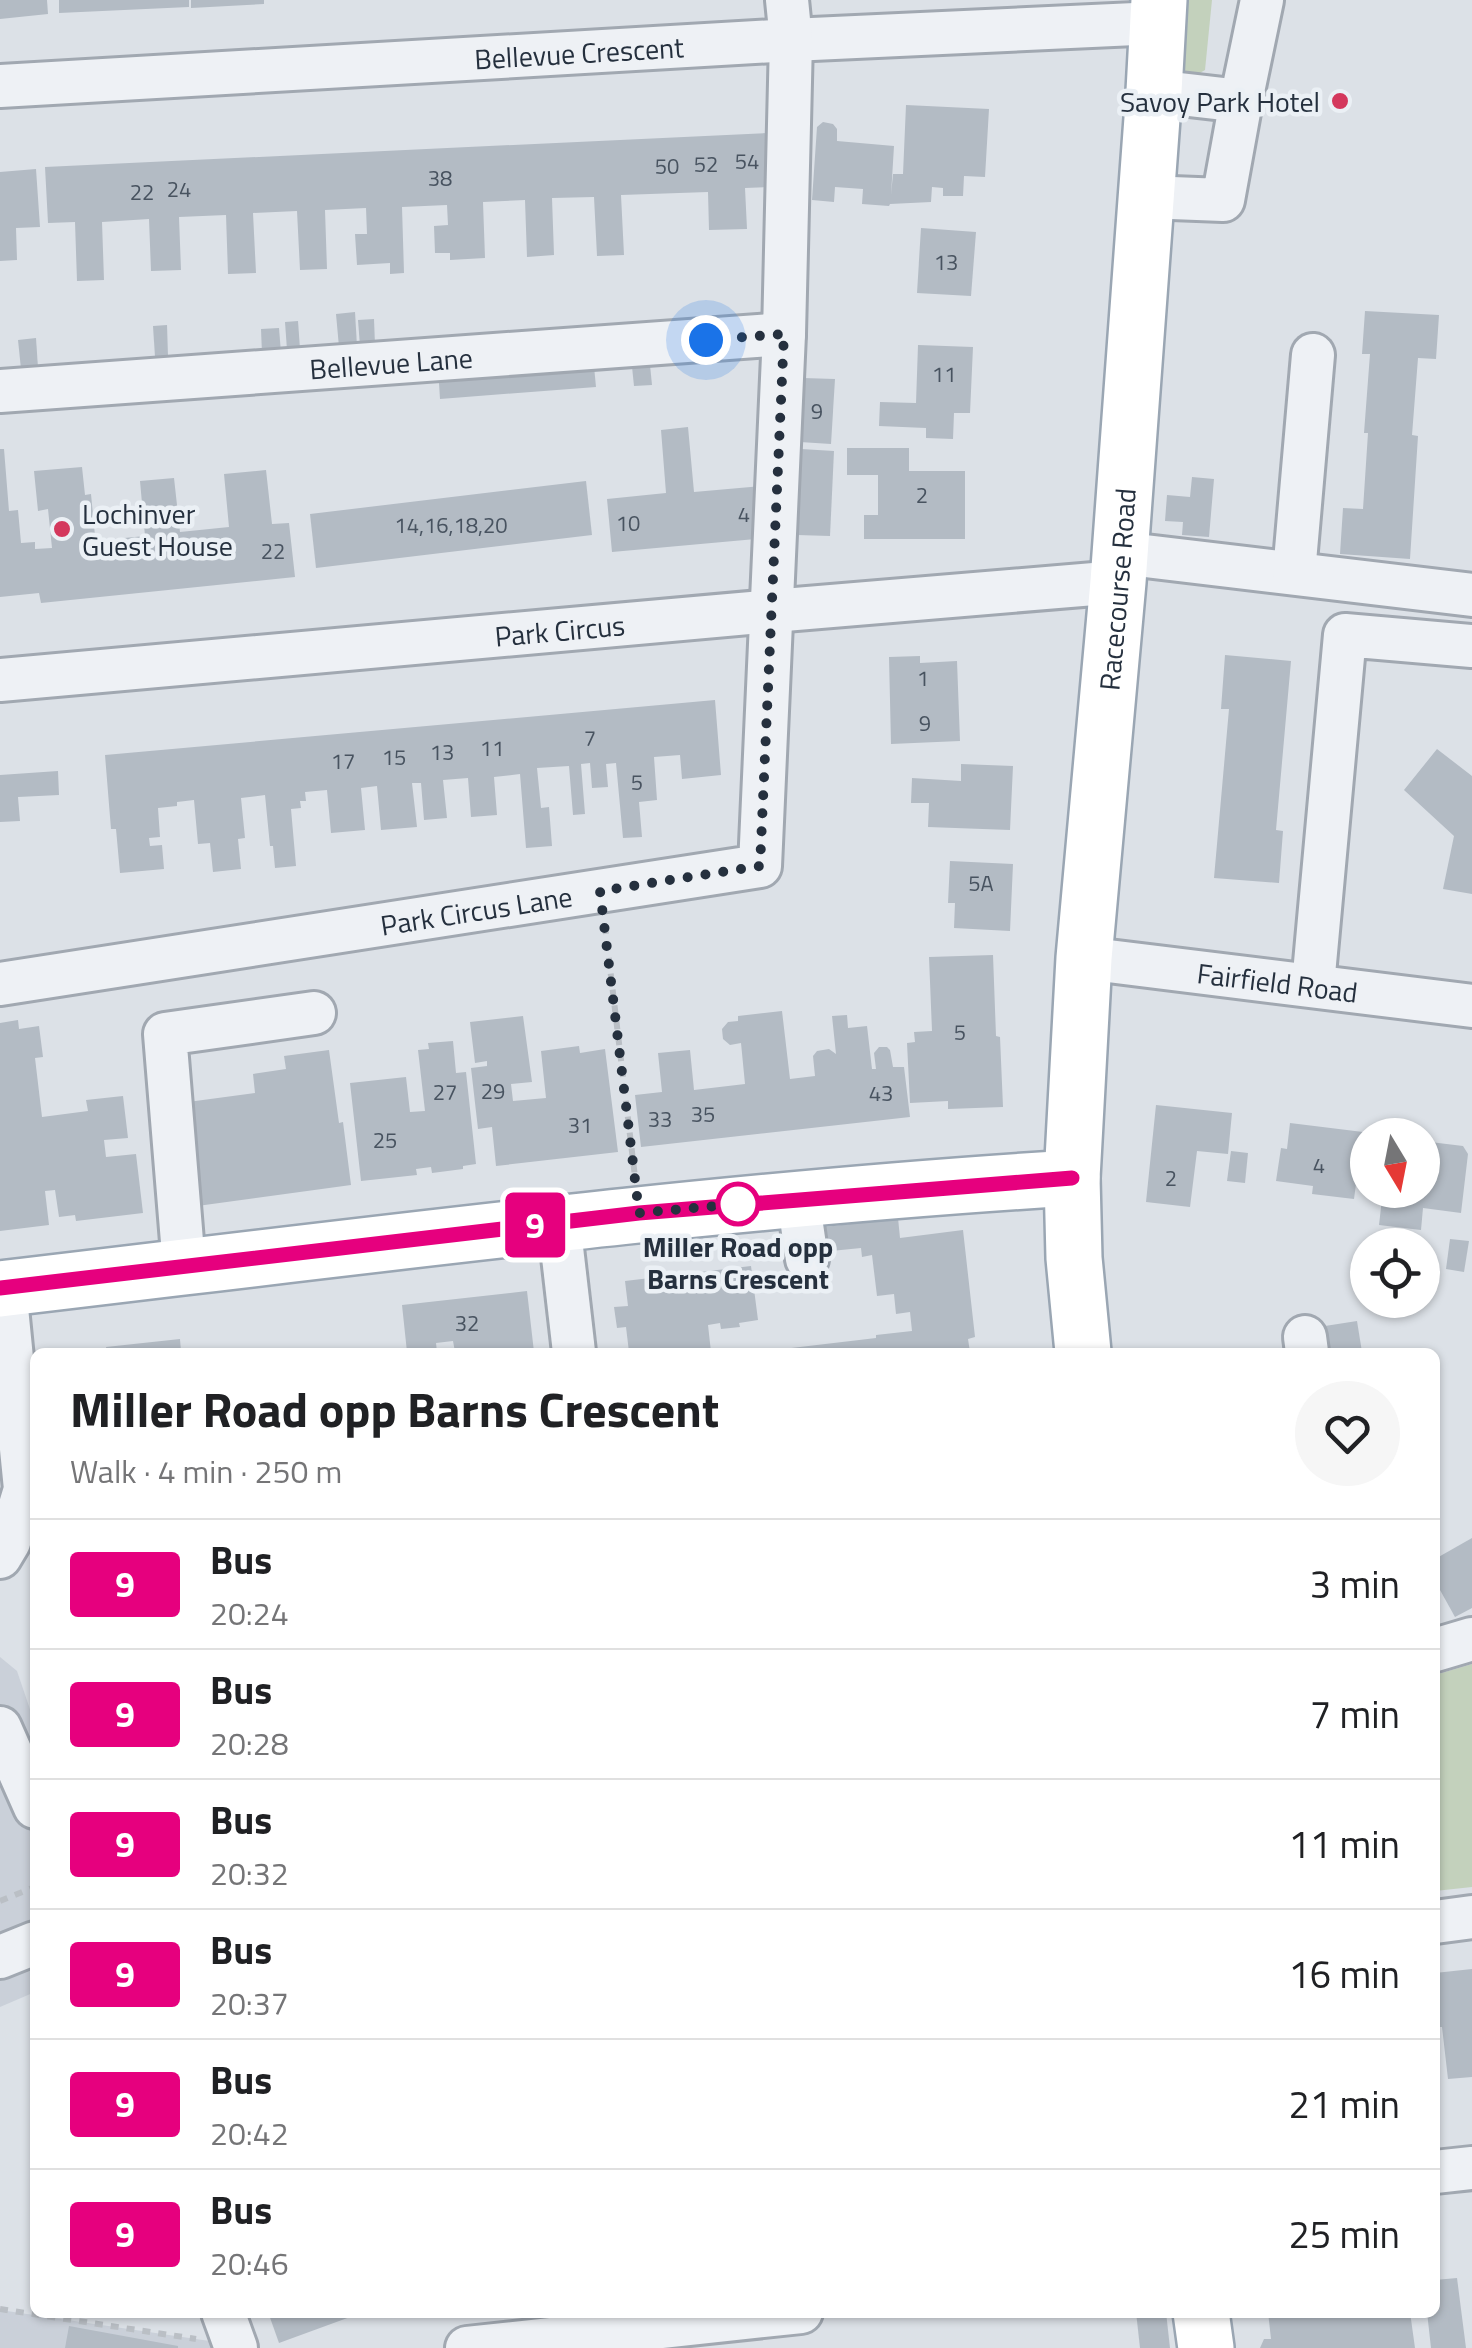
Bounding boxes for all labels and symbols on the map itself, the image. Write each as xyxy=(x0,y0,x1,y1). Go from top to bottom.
street label: Bellevue Crescent xyxy=(473,25,685,80)
place label: Savoy Park Hotel xyxy=(1120,80,1320,123)
marker: Savoy Park Hotel xyxy=(1329,90,1351,112)
house number: 54 xyxy=(735,144,759,178)
house number: 52 xyxy=(694,147,718,181)
house number: 50 xyxy=(655,149,679,183)
house number: 38 xyxy=(428,161,452,195)
house number: 24 xyxy=(167,172,191,206)
house number: 22 xyxy=(130,175,154,209)
house number: 13 xyxy=(934,245,958,279)
your location xyxy=(681,315,731,365)
street label: Bellevue Lane xyxy=(308,335,474,390)
house number: 11 xyxy=(932,357,956,391)
house number: 9 xyxy=(811,394,823,428)
house number: 2 xyxy=(916,478,928,512)
street label: Racecourse Road xyxy=(1087,487,1146,692)
place label: Lochinver Guest House xyxy=(82,492,233,567)
house number: 4 xyxy=(738,497,750,531)
house number: 10 xyxy=(616,506,640,540)
house number: 14,16,18,20 xyxy=(394,508,508,542)
marker: Lochinver Guest House xyxy=(51,518,73,540)
house number: 22 xyxy=(261,534,285,568)
street label: Park Circus xyxy=(493,603,627,657)
house number: 1 xyxy=(917,661,929,695)
house number: 9 xyxy=(919,706,931,740)
house number: 7 xyxy=(584,721,596,755)
house number: 11 xyxy=(480,731,504,765)
house number: 13 xyxy=(430,735,454,769)
house number: 15 xyxy=(382,740,406,774)
house number: 17 xyxy=(331,744,355,778)
house number: 5 xyxy=(631,765,643,799)
house number: 5A xyxy=(968,866,994,900)
street label: Park Circus Lane xyxy=(377,874,575,946)
street label: Fairfield Road xyxy=(1195,951,1360,1013)
house number: 5 xyxy=(954,1015,966,1049)
house number: 29 xyxy=(481,1074,505,1108)
house number: 27 xyxy=(433,1075,457,1109)
house number: 43 xyxy=(869,1076,893,1110)
house number: 35 xyxy=(691,1097,715,1131)
house number: 33 xyxy=(648,1102,672,1136)
house number: 31 xyxy=(568,1108,592,1142)
north arrow xyxy=(1350,1118,1440,1208)
house number: 25 xyxy=(373,1123,397,1157)
house number: 4 xyxy=(1313,1148,1325,1182)
house number: 2 xyxy=(1165,1161,1177,1195)
marker: Miller Road opp Barns Crescent xyxy=(717,1183,759,1225)
line badge: 9 xyxy=(502,1192,568,1258)
place label: Miller Road opp Barns Crescent xyxy=(643,1225,833,1300)
house number: 32 xyxy=(455,1306,479,1340)

